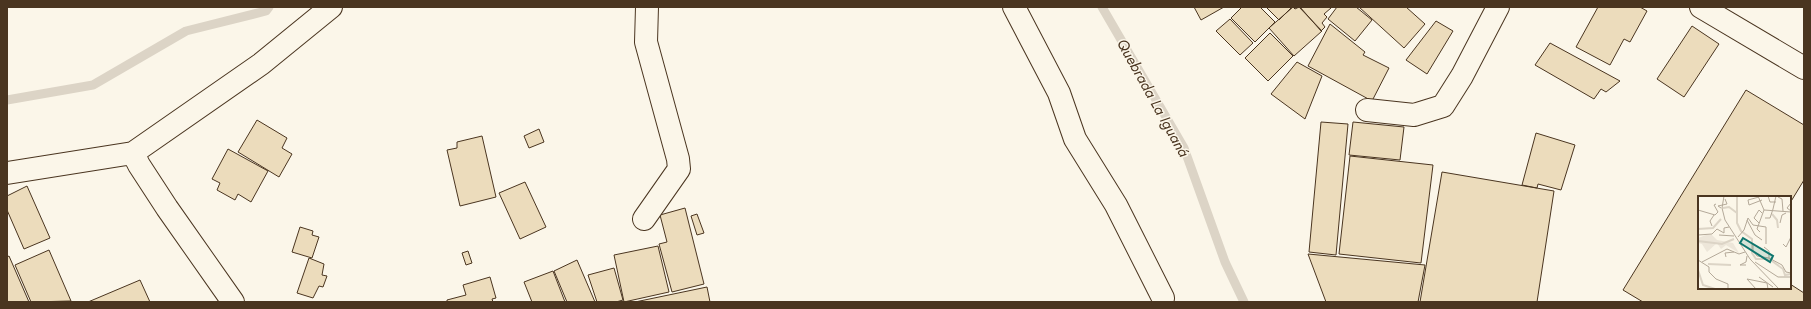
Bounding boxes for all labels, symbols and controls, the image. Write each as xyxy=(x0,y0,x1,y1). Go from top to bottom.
water label: Quebrada La Iguaná xyxy=(1111,35,1195,162)
inset map xyxy=(1698,196,1791,289)

